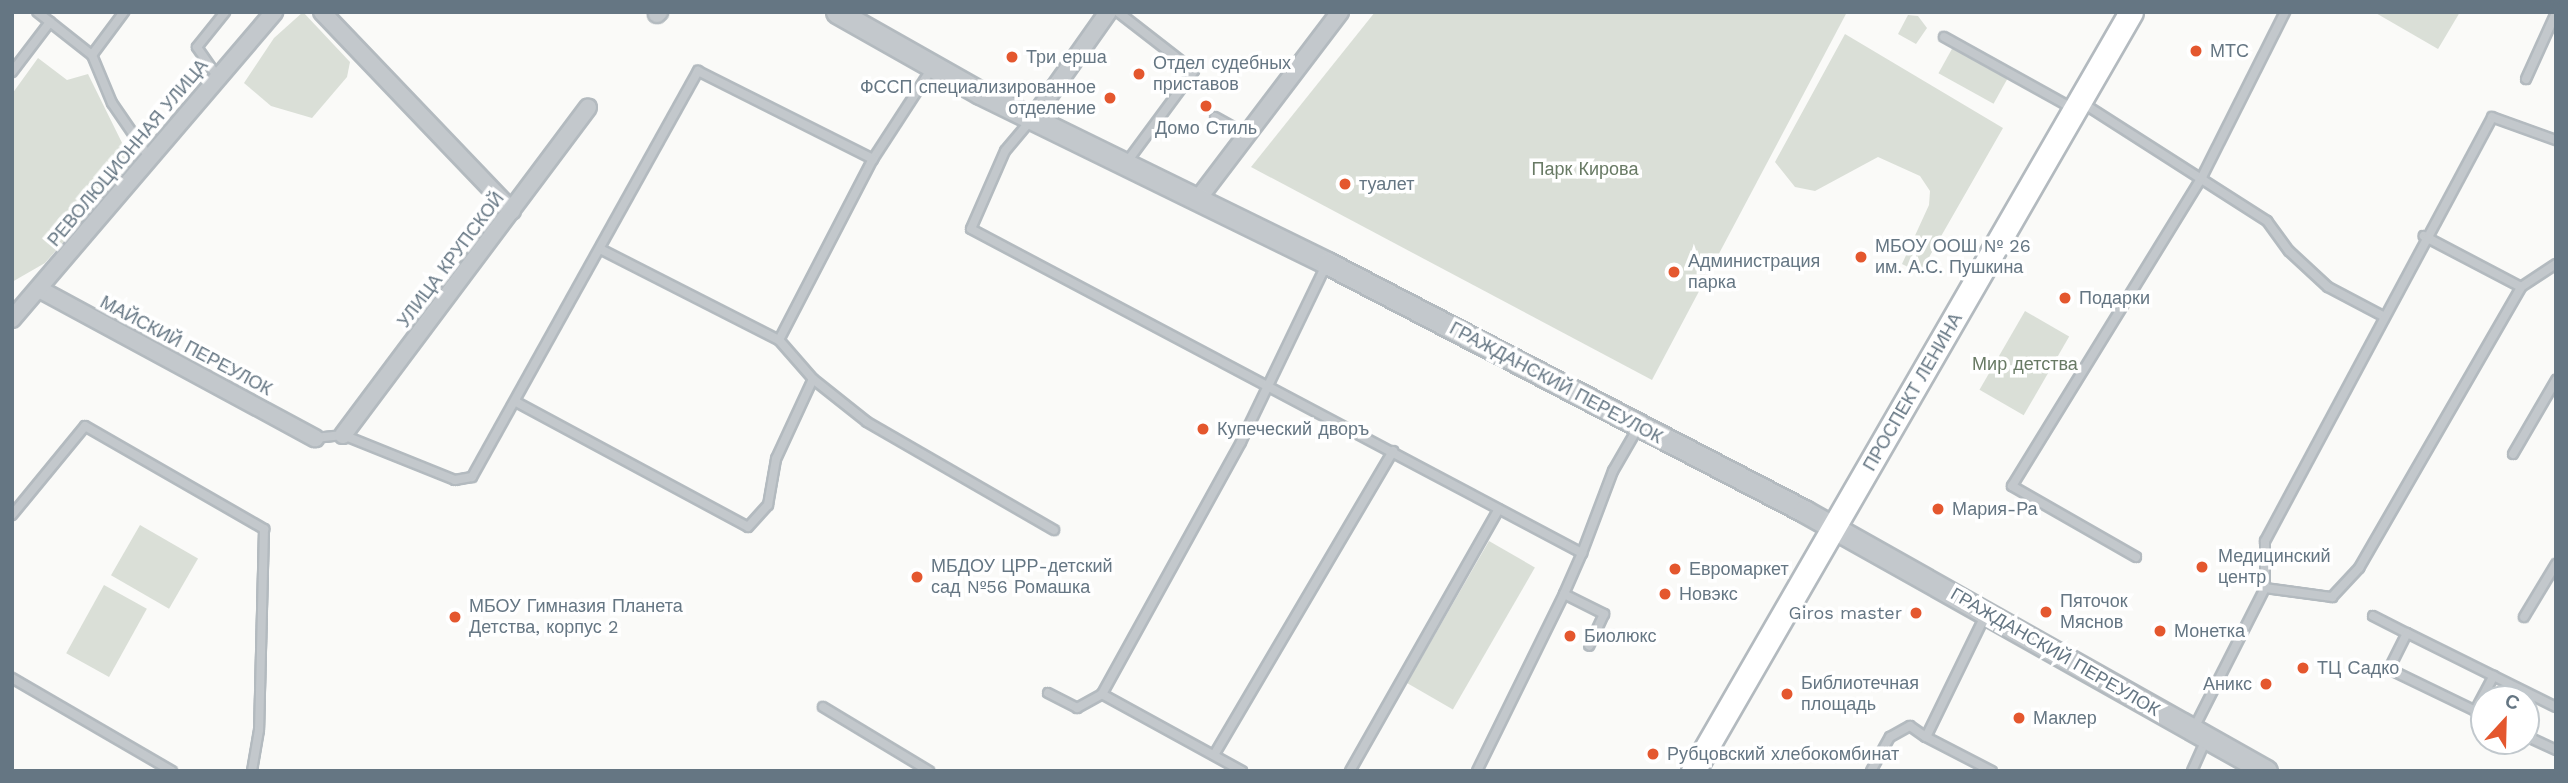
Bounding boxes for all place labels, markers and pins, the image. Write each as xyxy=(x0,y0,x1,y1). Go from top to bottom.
place label: МТС xyxy=(2210,40,2249,62)
marker: МТС xyxy=(2188,43,2204,59)
place label: Три ерша xyxy=(1026,46,1107,68)
marker: Три ерша xyxy=(1004,49,1020,65)
place label: Отдел судебных приставов xyxy=(1153,53,1291,96)
marker: Отдел судебных приставов xyxy=(1131,66,1147,82)
place label: ФССП специализированное отделение xyxy=(860,77,1096,119)
marker: ФССП специализированное отделение xyxy=(1102,90,1118,106)
marker: Домо Стиль xyxy=(1198,98,1214,114)
place label: Домо Стиль xyxy=(1155,117,1257,139)
place label: туалет xyxy=(1359,173,1414,195)
marker: туалет xyxy=(1337,176,1353,192)
place label: МБОУ ООШ № 26 им. А.С. Пушкина xyxy=(1875,236,2031,278)
marker: МБОУ ООШ № 26 им. А.С. Пушкина xyxy=(1853,249,1869,265)
place label: Администрация парка xyxy=(1688,251,1820,294)
marker: Администрация парка xyxy=(1666,264,1682,280)
place label: Подарки xyxy=(2079,287,2150,309)
marker: Подарки xyxy=(2057,290,2073,306)
place label: Купеческий дворъ xyxy=(1217,418,1369,440)
marker: Купеческий дворъ xyxy=(1195,421,1211,437)
place label: Мария-Ра xyxy=(1952,498,2038,520)
marker: Мария-Ра xyxy=(1930,501,1946,517)
place label: Медицинский центр xyxy=(2218,546,2331,588)
place label: МБДОУ ЦРР-детский сад №56 Ромашка xyxy=(931,556,1113,598)
marker: Медицинский центр xyxy=(2192,557,2212,577)
place label: Евромаркет xyxy=(1689,558,1789,580)
marker: Евромаркет xyxy=(1667,561,1683,577)
marker: МБДОУ ЦРР-детский сад №56 Ромашка xyxy=(909,569,925,585)
place label: Новэкс xyxy=(1679,583,1738,605)
marker: Новэкс xyxy=(1657,586,1673,602)
place label: Пяточок Мяснов xyxy=(2060,591,2128,634)
place label: МБОУ Гимназия Планета Детства, корпус 2 xyxy=(469,596,683,638)
place label: Giros master xyxy=(1789,602,1902,624)
marker: Пяточок Мяснов xyxy=(2038,604,2054,620)
marker: Giros master xyxy=(1908,605,1924,621)
marker: МБОУ Гимназия Планета Детства, корпус 2 xyxy=(447,609,463,625)
place label: Монетка xyxy=(2174,620,2245,642)
marker: Монетка xyxy=(2152,623,2168,639)
place label: Биолюкс xyxy=(1584,625,1657,647)
marker: Биолюкс xyxy=(1562,628,1578,644)
place label: ТЦ Садко xyxy=(2317,657,2399,679)
marker: ТЦ Садко xyxy=(2295,660,2311,676)
place label: Библиотечная площадь xyxy=(1801,673,1919,716)
place label: Аникс xyxy=(2203,673,2252,695)
marker: Аникс xyxy=(2258,676,2274,692)
marker: Библиотечная площадь xyxy=(1779,686,1795,702)
place label: Маклер xyxy=(2033,707,2097,729)
marker: Маклер xyxy=(2011,710,2027,726)
place label: Рубцовский хлебокомбинат xyxy=(1667,743,1899,765)
marker: Рубцовский хлебокомбинат xyxy=(1645,746,1661,762)

